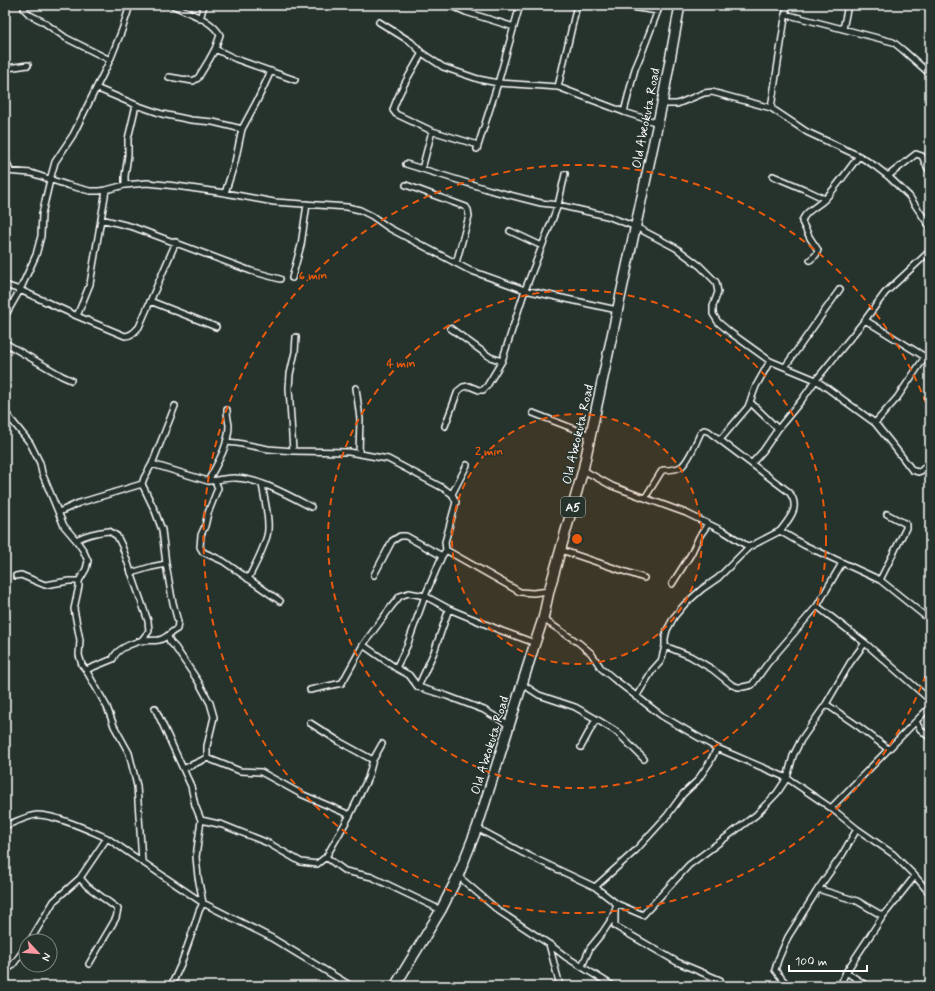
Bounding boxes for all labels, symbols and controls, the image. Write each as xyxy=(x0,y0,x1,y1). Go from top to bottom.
street label: Old Abeokuta Road xyxy=(628,66,665,170)
text: 6 min xyxy=(299,268,327,284)
text: 4 min xyxy=(386,356,416,372)
street label: Old Abeokuta Road xyxy=(559,383,598,486)
text: 2 min xyxy=(475,444,503,460)
road number: A5 xyxy=(561,497,585,517)
centre of rings xyxy=(570,532,584,546)
street label: Old Abeokuta Road xyxy=(467,694,514,797)
north arrow xyxy=(18,933,58,973)
scale bar xyxy=(789,947,867,973)
text: N xyxy=(38,951,54,963)
text: 100 m xyxy=(795,954,827,970)

